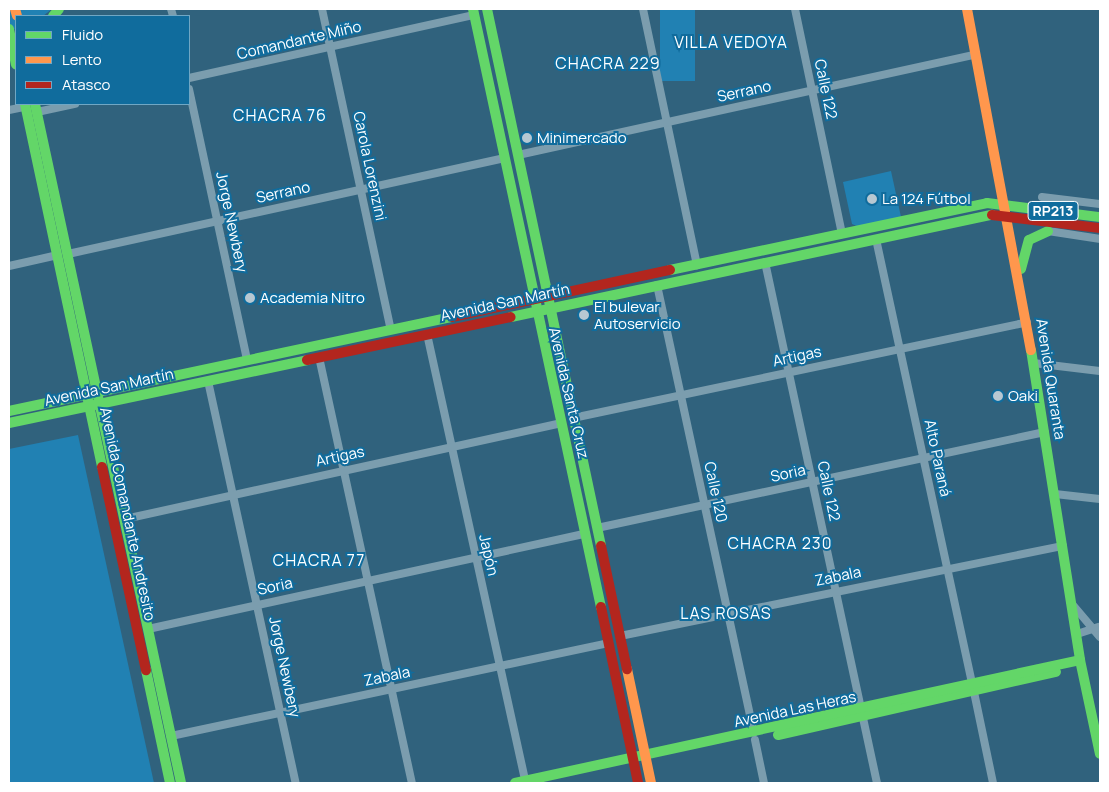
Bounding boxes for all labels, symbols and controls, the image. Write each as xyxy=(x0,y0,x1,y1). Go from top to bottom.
legend xyxy=(15,15,190,105)
street label: Comandante Miño xyxy=(235,17,363,63)
text: Fluido xyxy=(62,24,103,45)
district label: VILLA VEDOYA xyxy=(673,32,789,52)
text: Lento xyxy=(62,49,102,70)
district label: CHACRA 229 xyxy=(554,53,662,73)
street label: Calle 122 xyxy=(811,57,841,121)
text: Atasco xyxy=(62,74,110,95)
street label: Serrano xyxy=(715,77,773,105)
district label: CHACRA 76 xyxy=(232,105,328,125)
street label: Carola Lorenzini xyxy=(350,110,390,222)
place label: Minimercado xyxy=(537,129,627,147)
marker: Minimercado xyxy=(521,132,533,144)
street label: Jorge Newbery xyxy=(213,170,251,274)
street label: Serrano xyxy=(254,178,312,206)
place label: La 124 Fútbol xyxy=(882,190,971,208)
marker: La 124 Fútbol xyxy=(866,193,878,205)
road number: RP213 xyxy=(1027,200,1079,222)
street label: Avenida San Martín xyxy=(439,280,571,324)
place label: Academia Nitro xyxy=(260,289,365,307)
marker: Academia Nitro xyxy=(244,292,256,304)
place label: El bulevar Autoservicio xyxy=(594,297,681,332)
marker: El bulevar Autoservicio xyxy=(578,309,590,321)
street label: Avenida Quaranta xyxy=(1033,317,1069,441)
street label: Avenida Santa Cruz xyxy=(545,326,593,460)
street label: Artigas xyxy=(771,342,823,370)
street label: Avenida San Martín xyxy=(43,365,175,409)
place label: Oaki xyxy=(1008,387,1038,405)
marker: Oaki xyxy=(992,390,1004,402)
street label: Avenida Comandante Andresito xyxy=(97,406,159,622)
street label: Alto Paraná xyxy=(921,418,955,498)
street label: Artigas xyxy=(314,442,366,470)
street label: Calle 122 xyxy=(814,459,844,523)
street label: Calle 120 xyxy=(701,460,731,524)
street label: Soria xyxy=(769,461,807,485)
street label: Japón xyxy=(476,533,502,577)
district label: CHACRA 230 xyxy=(726,533,834,553)
district label: CHACRA 77 xyxy=(272,550,366,570)
street label: Zabala xyxy=(813,562,863,590)
street label: Soria xyxy=(256,574,294,598)
district label: LAS ROSAS xyxy=(679,603,773,623)
street label: Jorge Newbery xyxy=(266,615,304,719)
street label: Zabala xyxy=(362,662,412,690)
street label: Avenida Las Heras xyxy=(732,687,858,731)

